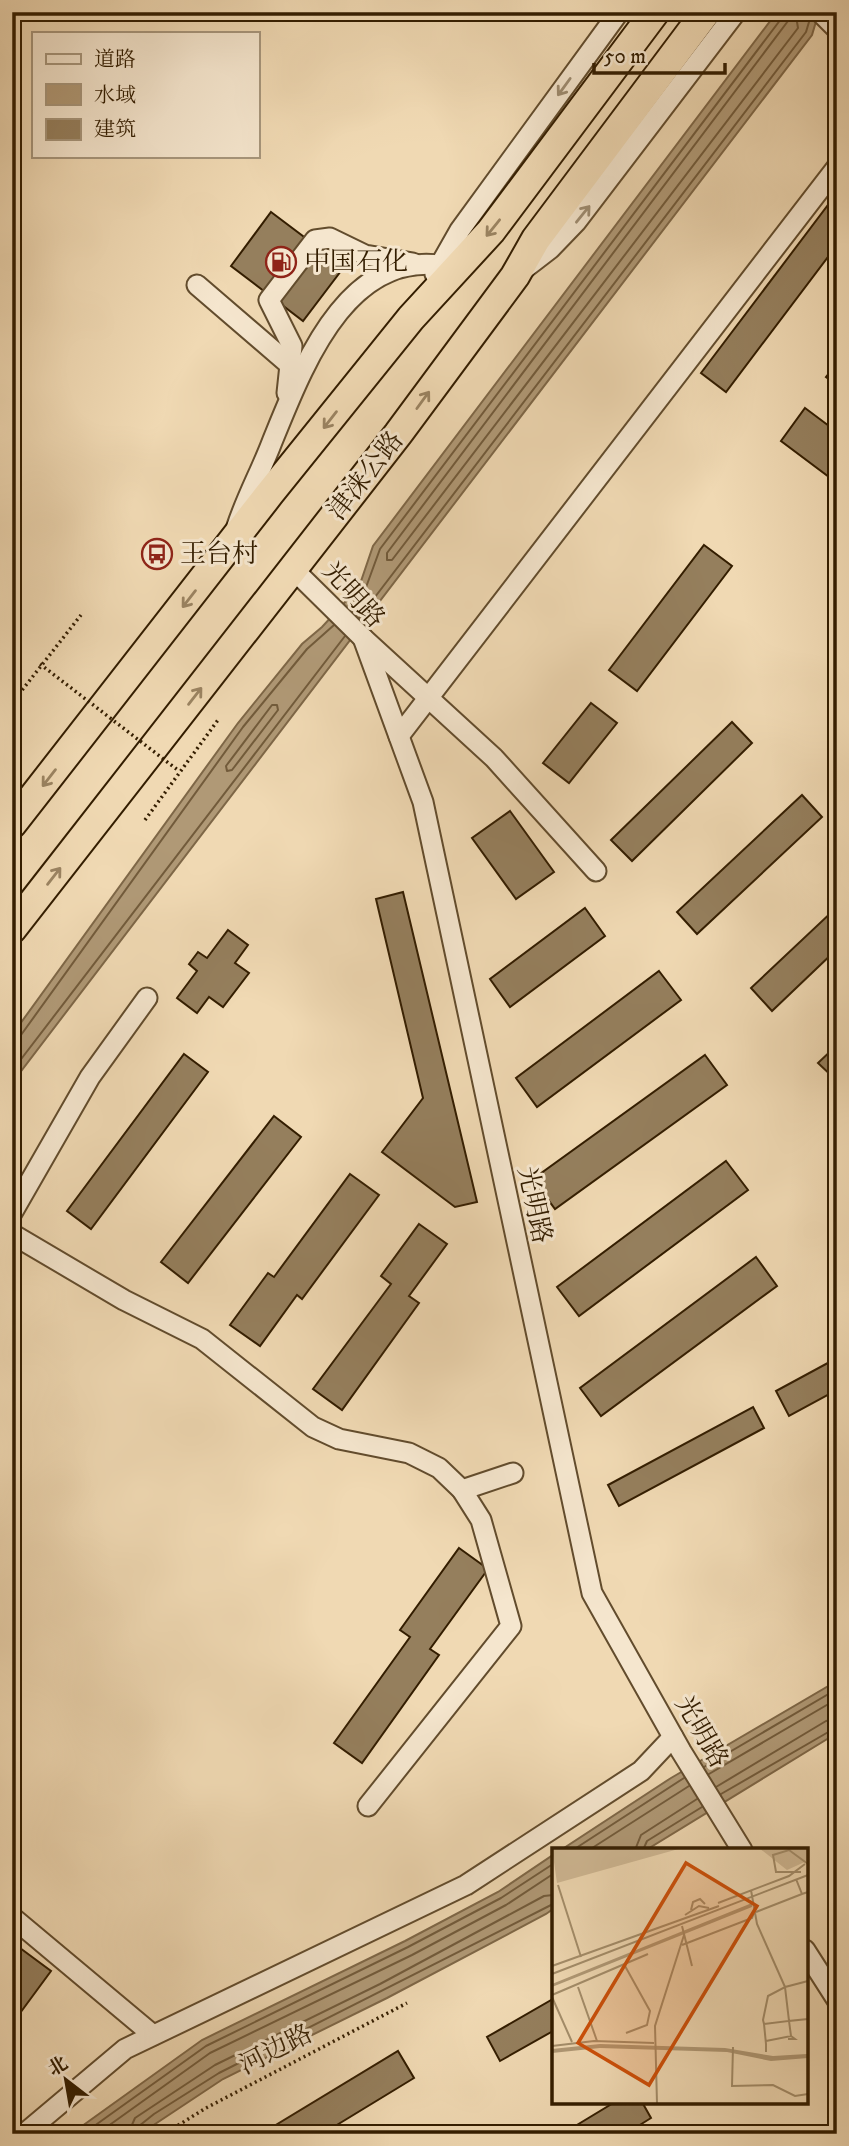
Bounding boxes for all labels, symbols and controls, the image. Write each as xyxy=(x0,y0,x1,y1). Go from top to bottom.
legend xyxy=(32,32,259,158)
scale bar xyxy=(594,32,725,76)
text: 50 m xyxy=(604,44,646,70)
text: 道路 xyxy=(94,47,136,73)
one-way arrow xyxy=(557,77,572,96)
text: 水域 xyxy=(94,83,136,109)
text: 建筑 xyxy=(94,117,136,143)
one-way arrow xyxy=(575,205,590,223)
one-way arrow xyxy=(485,218,501,236)
fuel station icon: 中国石化 xyxy=(264,245,298,279)
place label: 中国石化 xyxy=(304,246,408,279)
one-way arrow xyxy=(416,391,431,410)
one-way arrow xyxy=(323,411,338,429)
street label: 津涞公路 xyxy=(321,425,411,527)
bus stop icon: 王台村 xyxy=(140,537,174,571)
place label: 王台村 xyxy=(180,538,258,571)
street label: 光明路 xyxy=(315,555,391,635)
one-way arrow xyxy=(182,589,197,607)
one-way arrow xyxy=(187,688,202,706)
one-way arrow xyxy=(42,768,57,786)
one-way arrow xyxy=(47,867,62,885)
street label: 光明路 xyxy=(510,1163,558,1247)
street label: 光明路 xyxy=(667,1690,735,1774)
inset map xyxy=(552,1848,807,2104)
street label: 河边路 xyxy=(234,2018,318,2082)
north arrow xyxy=(32,2044,102,2114)
text: 北 xyxy=(44,2052,72,2081)

